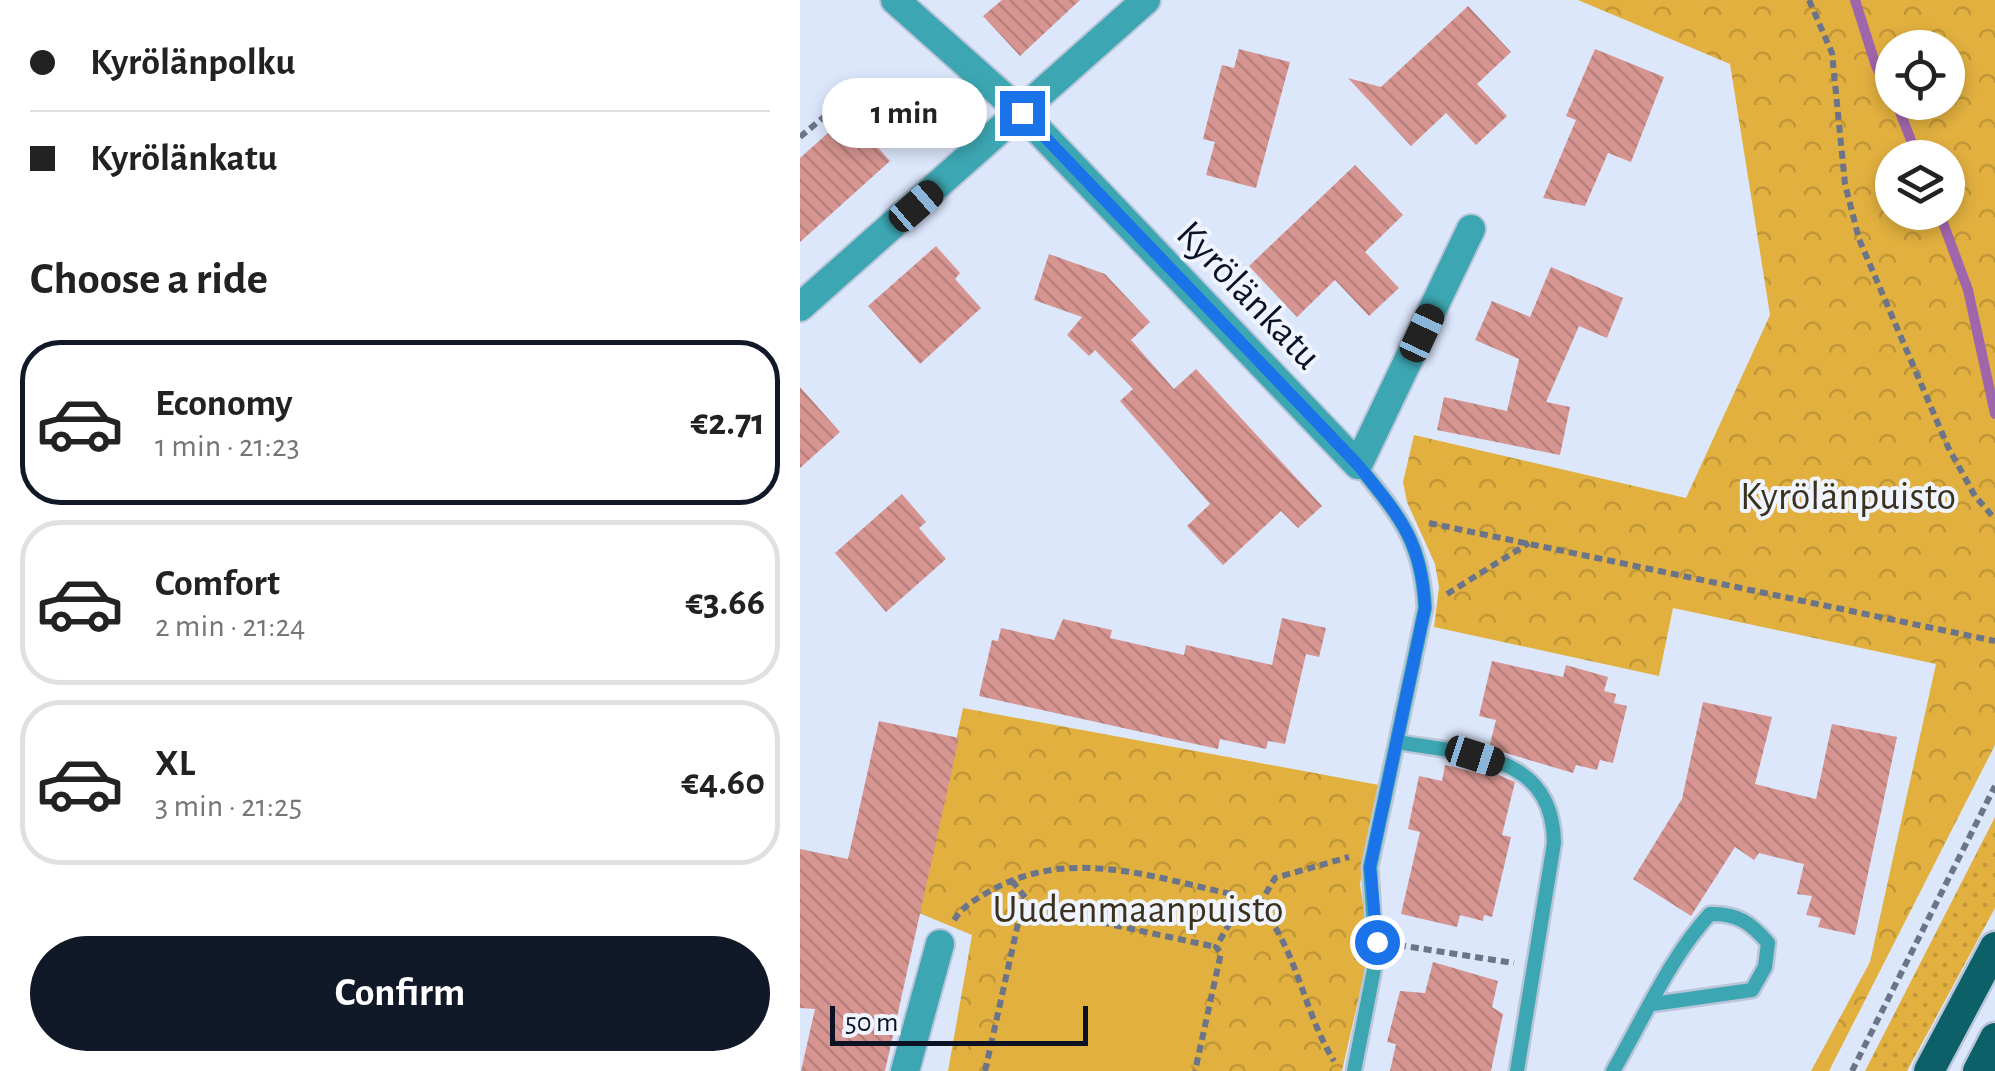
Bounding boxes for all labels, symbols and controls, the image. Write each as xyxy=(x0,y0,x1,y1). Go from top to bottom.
map controls xyxy=(1875,30,1965,230)
button: locate xyxy=(1875,30,1965,120)
text: Kyrölänpolku xyxy=(90,44,295,82)
callout: 1 min xyxy=(822,78,987,148)
route end xyxy=(1000,91,1045,136)
text: 1 min xyxy=(871,97,938,129)
text: Kyrölänkatu xyxy=(90,140,277,178)
button: layers xyxy=(1875,140,1965,230)
car xyxy=(884,175,948,237)
street label: Kyrölänkatu xyxy=(1169,214,1328,377)
text: Choose a ride xyxy=(30,257,268,302)
car xyxy=(1396,299,1448,367)
icon: car xyxy=(35,378,125,468)
text: Economy xyxy=(155,385,293,423)
text: €2.71 xyxy=(691,404,765,442)
text: 1 min · 21:23 xyxy=(155,430,300,462)
park label: Kyrölänpuisto xyxy=(1740,477,1956,517)
icon: car xyxy=(35,558,125,648)
text: Comfort xyxy=(155,565,280,603)
text: €3.66 xyxy=(685,584,765,622)
text: 2 min · 21:24 xyxy=(155,610,305,642)
car xyxy=(1442,732,1508,780)
icon: car xyxy=(35,738,125,828)
text: XL xyxy=(155,745,195,783)
text: €4.60 xyxy=(681,764,765,802)
text: 3 min · 21:25 xyxy=(155,790,302,822)
park label: Uudenmaanpuisto xyxy=(992,890,1284,930)
route start xyxy=(1355,920,1400,965)
button: Confirm xyxy=(30,936,770,1051)
scale bar xyxy=(830,1001,1088,1046)
text: 50 m xyxy=(845,1009,899,1037)

